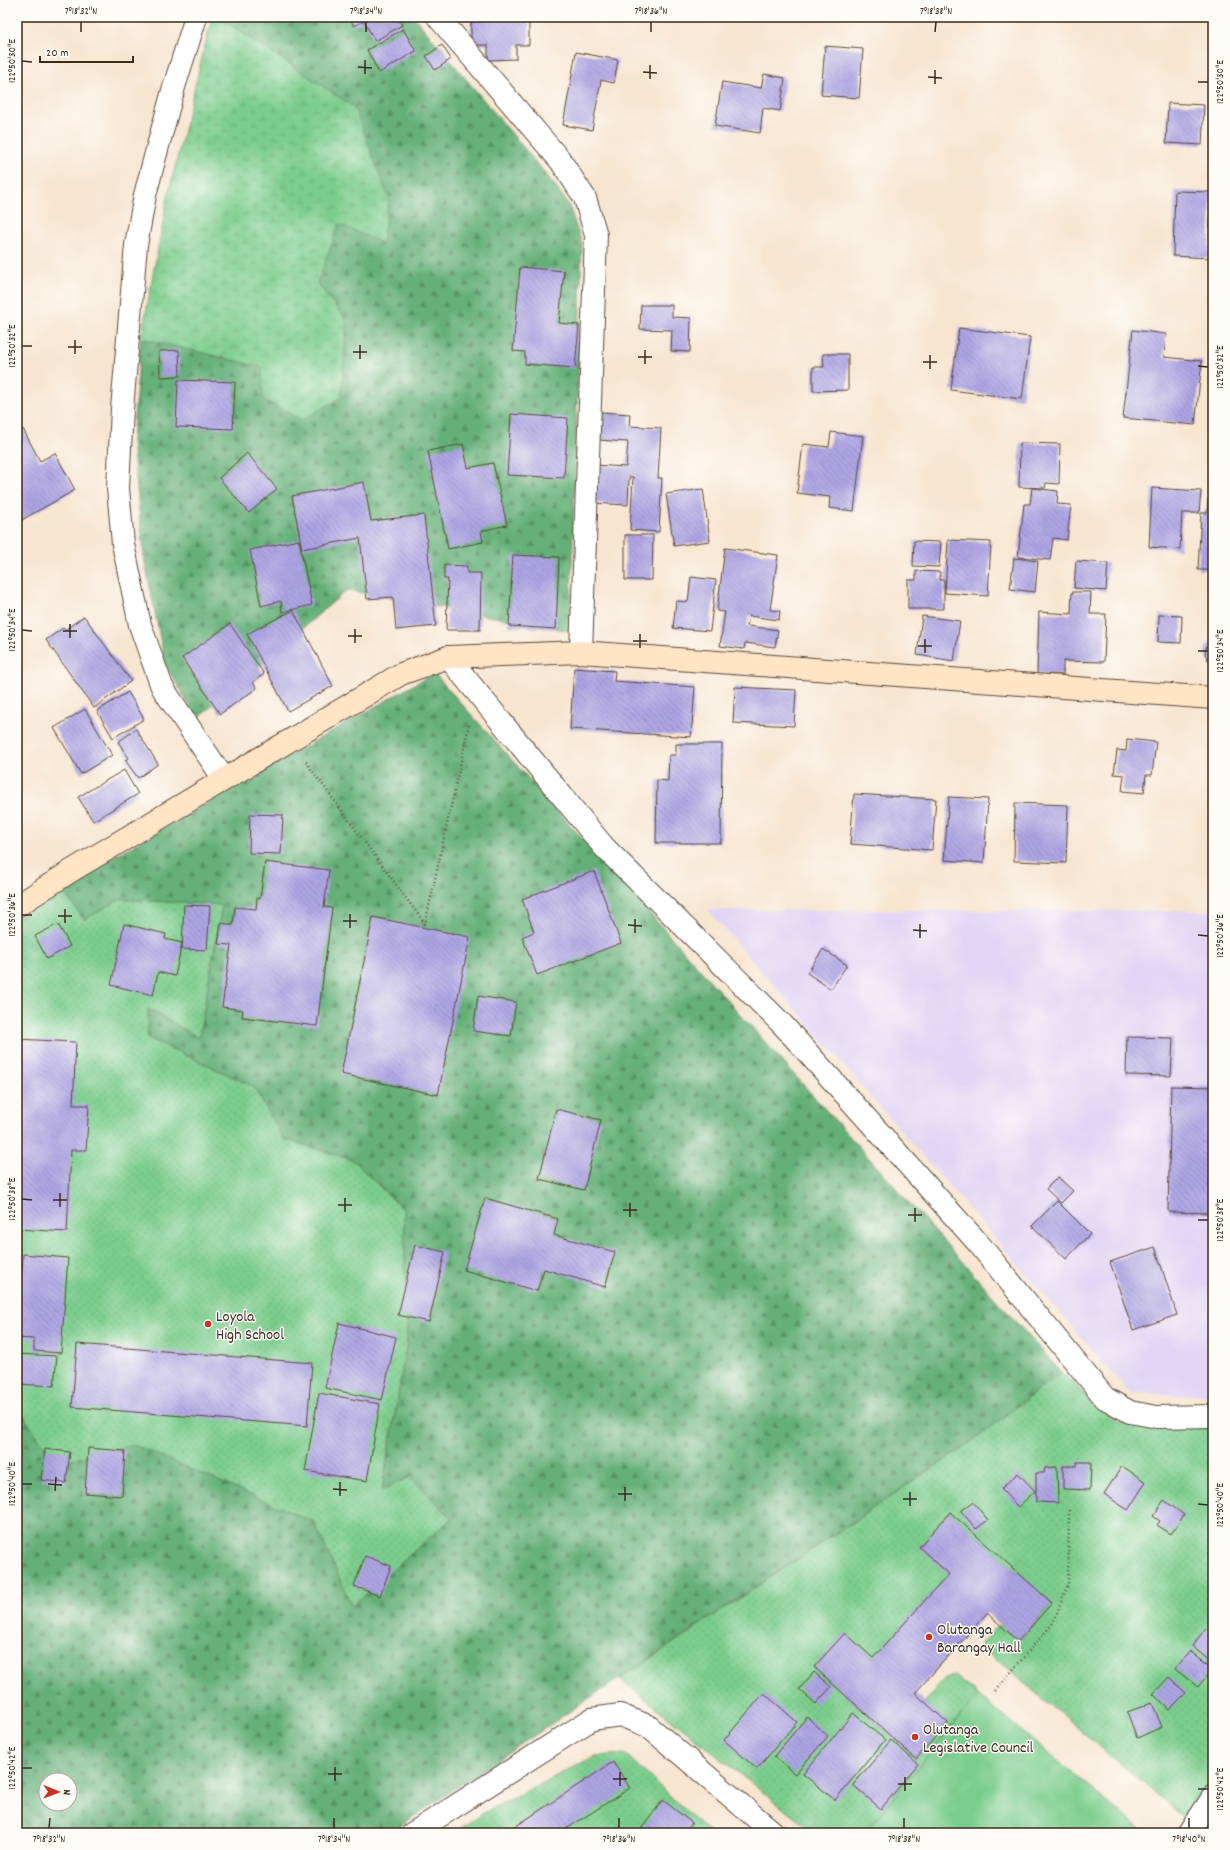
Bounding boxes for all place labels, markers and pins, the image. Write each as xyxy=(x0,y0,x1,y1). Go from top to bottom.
place label: Loyola High School xyxy=(216,1306,284,1347)
marker: Loyola High School xyxy=(203,1319,213,1329)
place label: Olutanga Barangay Hall xyxy=(937,1619,1021,1660)
marker: Olutanga Barangay Hall xyxy=(924,1632,934,1642)
place label: Olutanga Legislative Council xyxy=(923,1719,1033,1760)
marker: Olutanga Legislative Council xyxy=(910,1732,920,1742)

